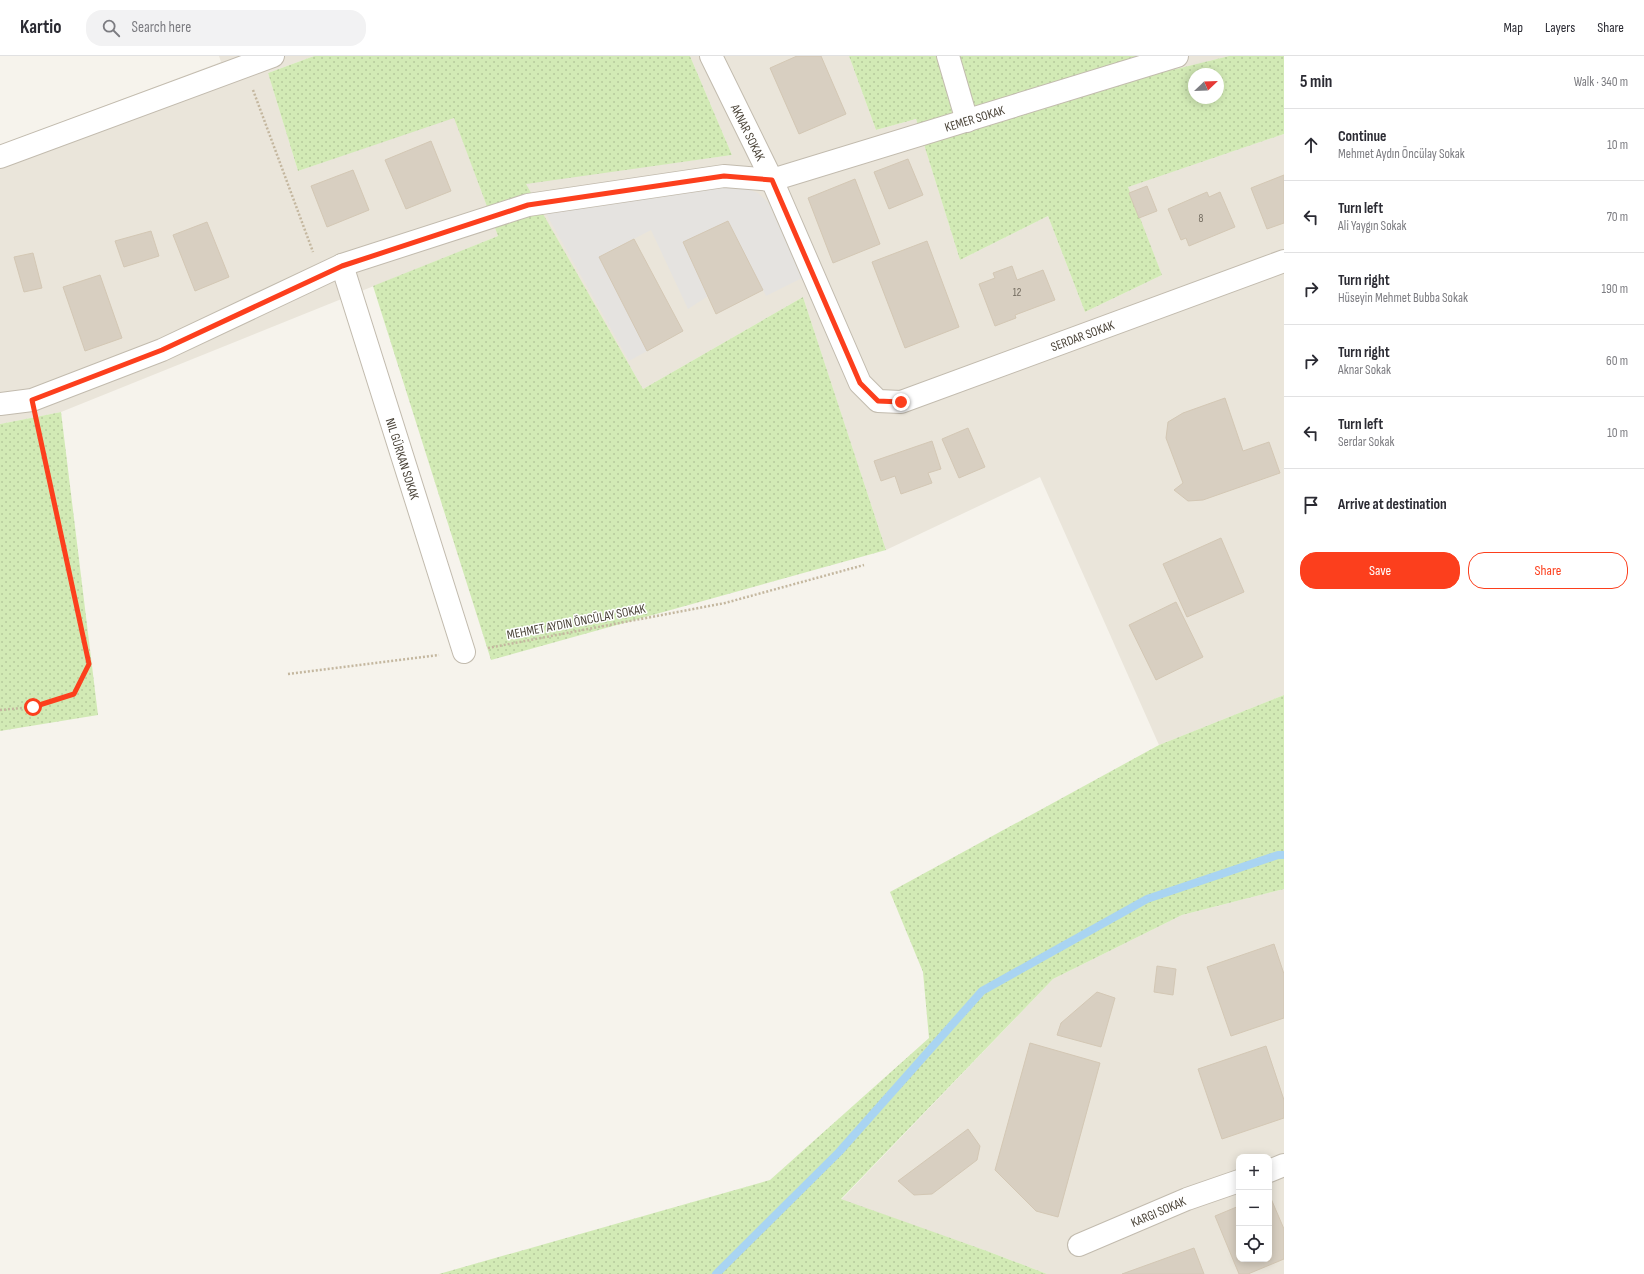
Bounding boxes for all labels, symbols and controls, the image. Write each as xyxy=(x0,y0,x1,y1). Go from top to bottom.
search box xyxy=(86,10,366,46)
text: Kartio xyxy=(20,16,62,39)
icon: search xyxy=(100,17,122,39)
text: Search here xyxy=(132,18,191,37)
text: Map xyxy=(1503,19,1523,36)
text: Layers xyxy=(1545,19,1575,36)
text: Share xyxy=(1597,19,1624,36)
north arrow xyxy=(1188,68,1224,104)
text: 5 min xyxy=(1300,72,1332,92)
text: Walk · 340 m xyxy=(1574,74,1628,90)
street label: AKNAR SOKAK xyxy=(727,101,768,164)
street label: KEMER SOKAK xyxy=(943,102,1007,136)
text: Continue xyxy=(1338,127,1387,146)
icon: ahead xyxy=(1300,134,1322,156)
text: 10 m xyxy=(1607,137,1628,153)
text: Mehmet Aydın Öncülay Sokak xyxy=(1338,146,1465,162)
text: Turn left xyxy=(1338,199,1383,218)
icon: left xyxy=(1300,206,1322,228)
text: 70 m xyxy=(1607,209,1628,225)
house number: 8 xyxy=(1199,212,1204,225)
text: Ali Yaygın Sokak xyxy=(1338,218,1407,234)
text: Turn right xyxy=(1338,271,1390,290)
icon: right xyxy=(1300,278,1322,300)
text: 190 m xyxy=(1601,281,1628,297)
house number: 12 xyxy=(1013,286,1022,299)
text: Hüseyin Mehmet Bubba Sokak xyxy=(1338,290,1468,306)
street label: SERDAR SOKAK xyxy=(1049,317,1116,355)
text: Turn right xyxy=(1338,343,1390,362)
icon: right xyxy=(1300,350,1322,372)
text: 60 m xyxy=(1606,353,1628,369)
text: Aknar Sokak xyxy=(1338,362,1391,378)
route end xyxy=(892,393,910,411)
text: Turn left xyxy=(1338,415,1383,434)
street label: NIL GÜRKAN SOKAK xyxy=(382,416,422,502)
icon: left xyxy=(1300,422,1322,444)
text: 10 m xyxy=(1607,425,1628,441)
text: Serdar Sokak xyxy=(1338,434,1394,450)
icon: arrive xyxy=(1300,494,1322,516)
text: Arrive at destination xyxy=(1338,495,1447,514)
button: Save xyxy=(1300,552,1460,589)
button: Share xyxy=(1468,552,1628,589)
street label: MEHMET AYDIN ÖNCÜLAY SOKAK xyxy=(505,600,647,643)
route start xyxy=(24,698,42,716)
map controls xyxy=(1236,1154,1272,1262)
button: + xyxy=(1236,1154,1272,1190)
button: − xyxy=(1236,1190,1272,1226)
street label: KARGI SOKAK xyxy=(1129,1193,1188,1231)
button: locate xyxy=(1236,1226,1272,1262)

